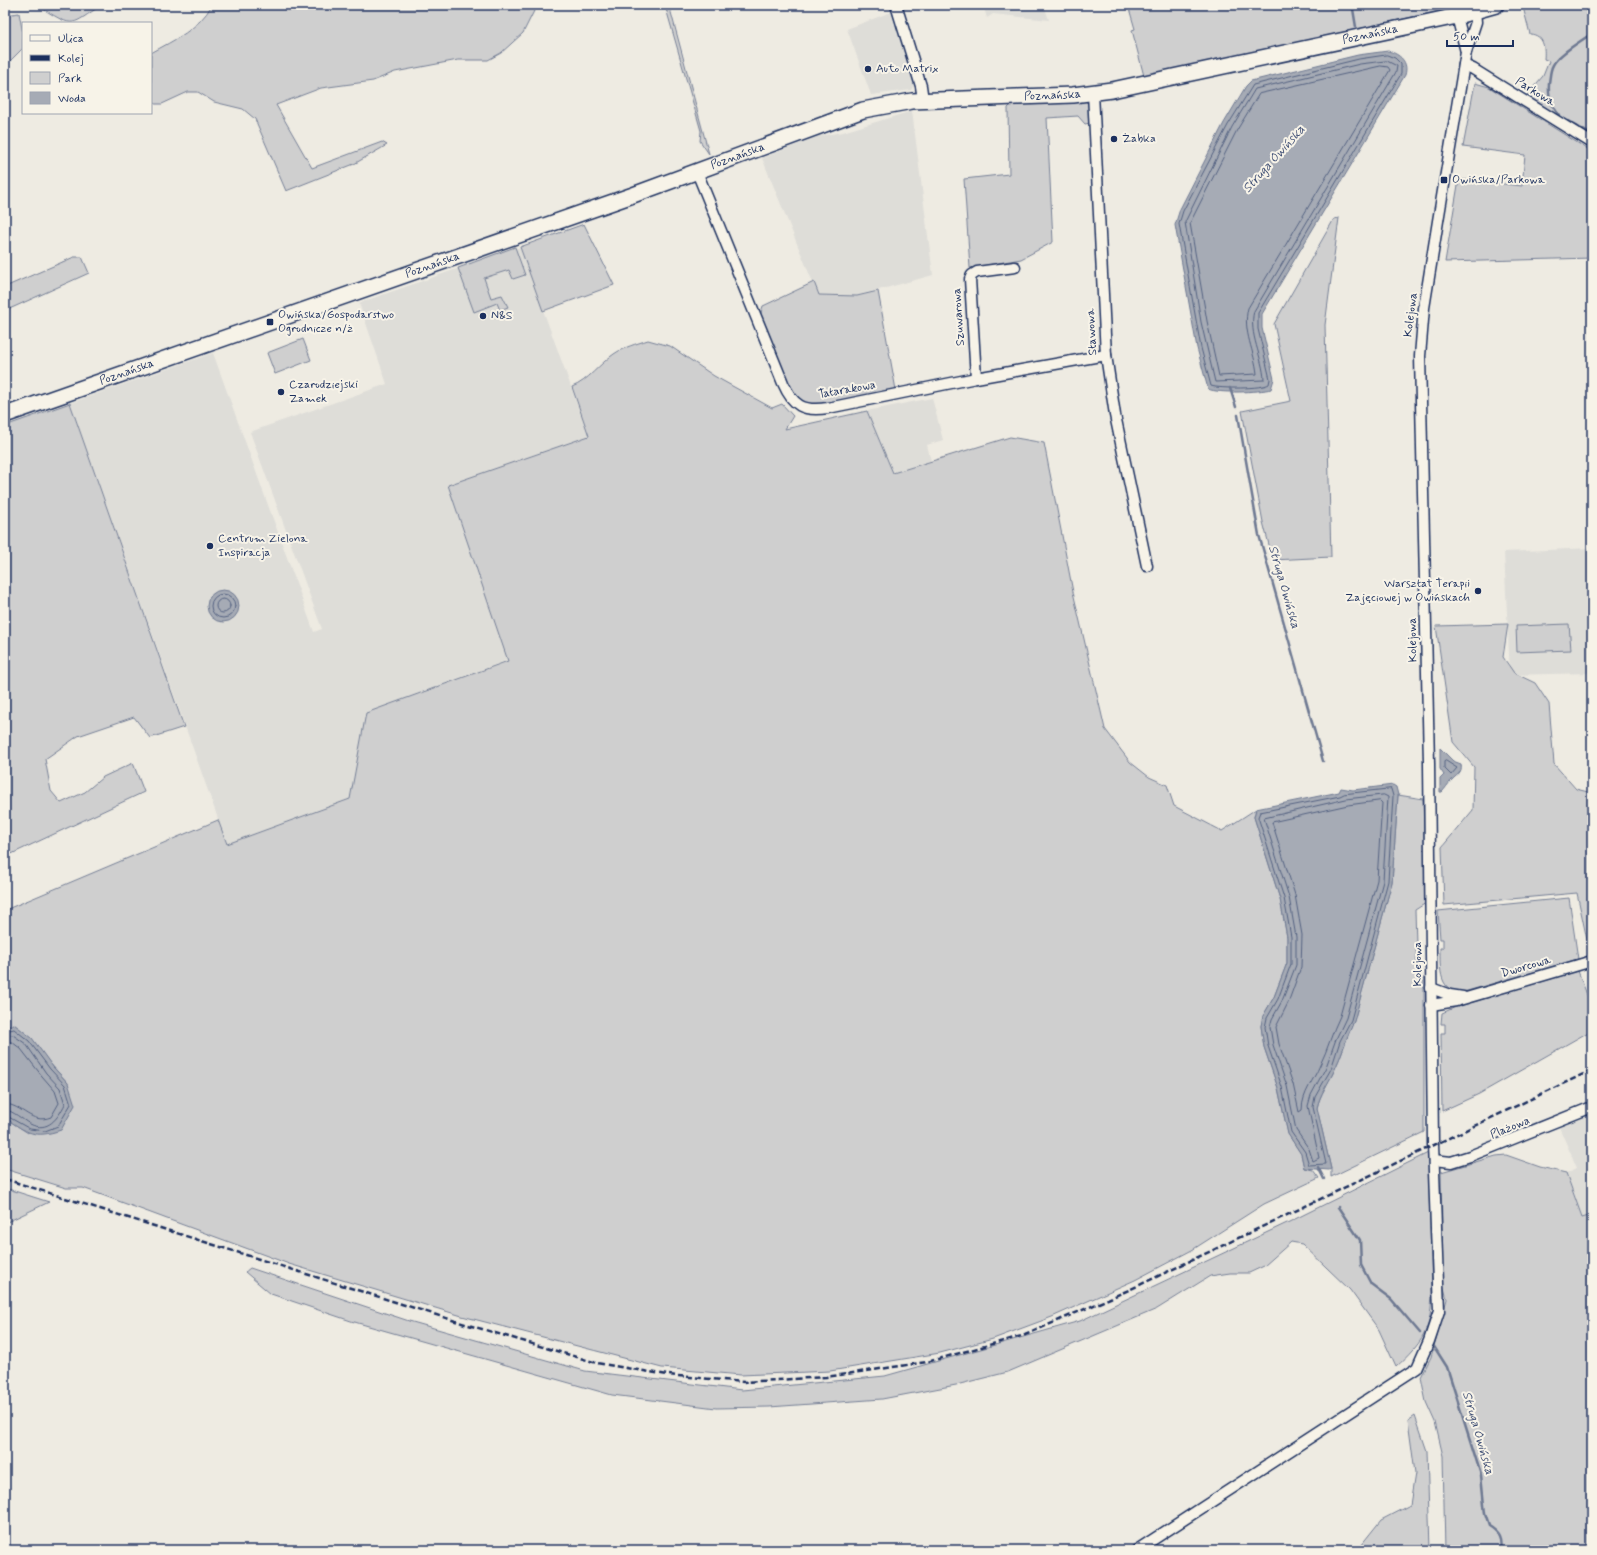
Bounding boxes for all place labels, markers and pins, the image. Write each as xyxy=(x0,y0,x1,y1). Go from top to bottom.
place label: Auto Matrix xyxy=(876,61,938,77)
marker: Auto Matrix xyxy=(863,64,873,74)
place label: Żabka xyxy=(1122,131,1156,147)
marker: Żabka xyxy=(1109,134,1119,144)
place label: Owińska/Parkowa xyxy=(1452,172,1545,188)
marker: Owińska/Parkowa xyxy=(1439,175,1449,185)
place label: Owińska/Gospodarstwo Ogrodnicze n/ż xyxy=(278,307,394,337)
place label: N&S xyxy=(491,308,513,324)
marker: N&S xyxy=(478,311,488,321)
marker: Owińska/Gospodarstwo Ogrodnicze n/ż xyxy=(265,317,275,327)
place label: Czarodziejski Zamek xyxy=(289,377,358,407)
marker: Czarodziejski Zamek xyxy=(276,387,286,397)
place label: Centrum Zielona Inspiracja xyxy=(218,531,308,561)
marker: Centrum Zielona Inspiracja xyxy=(205,541,215,551)
place label: Warsztat Terapii Zajęciowej w Owińskach xyxy=(1345,576,1470,606)
marker: Warsztat Terapii Zajęciowej w Owińskach xyxy=(1473,586,1483,596)

